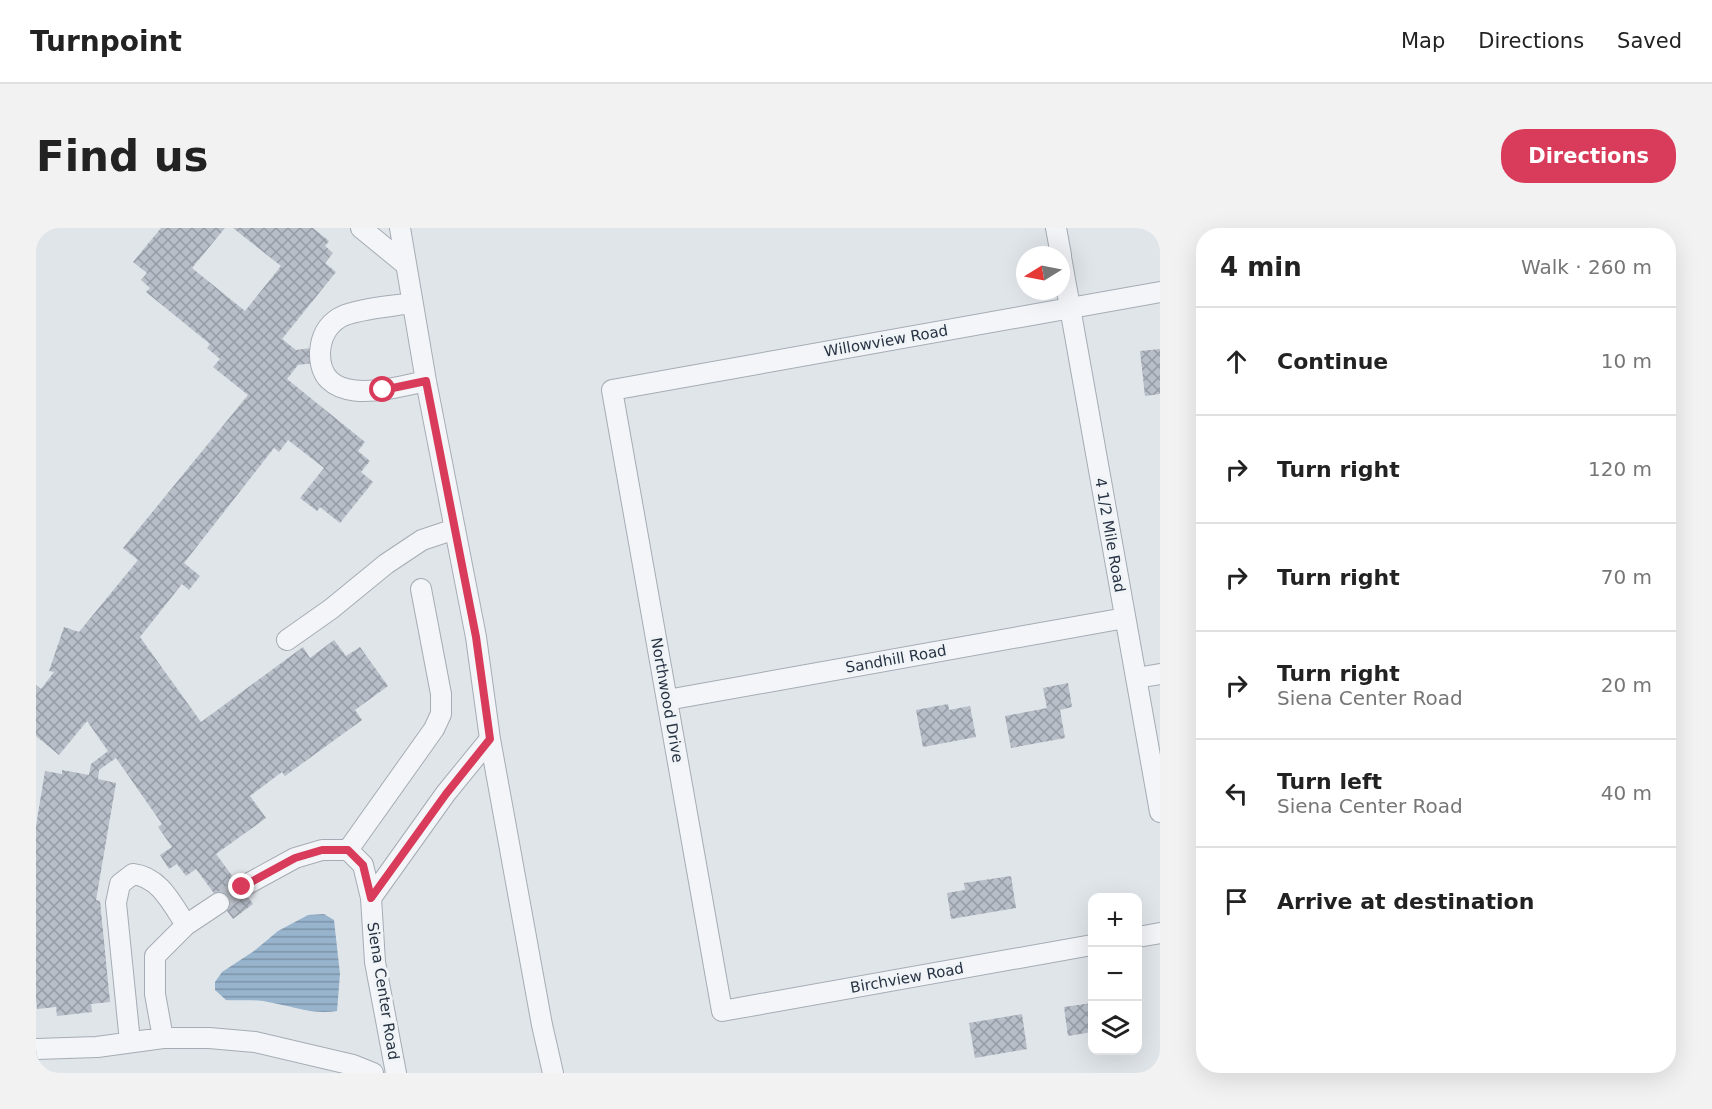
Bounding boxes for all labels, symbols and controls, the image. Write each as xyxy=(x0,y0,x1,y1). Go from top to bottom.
text: Turnpoint xyxy=(30,25,182,58)
text: Map xyxy=(1401,29,1445,53)
text: Directions xyxy=(1478,29,1584,53)
text: Saved xyxy=(1617,29,1682,53)
button: Directions xyxy=(1501,129,1676,183)
text: Find us xyxy=(36,132,209,181)
north arrow xyxy=(1016,246,1070,300)
text: 4 min xyxy=(1220,252,1302,282)
text: Walk · 260 m xyxy=(1521,255,1652,279)
street label: Willowview Road xyxy=(823,321,949,361)
icon: ahead xyxy=(1220,345,1253,378)
text: Continue xyxy=(1277,349,1388,374)
text: 10 m xyxy=(1601,349,1652,373)
route start xyxy=(369,376,395,402)
icon: right xyxy=(1220,453,1253,486)
text: Turn right xyxy=(1277,457,1400,482)
text: 120 m xyxy=(1588,457,1652,481)
street label: 4 1/2 Mile Road xyxy=(1091,476,1129,594)
icon: right xyxy=(1220,561,1253,594)
text: Turn right xyxy=(1277,565,1400,590)
text: 70 m xyxy=(1601,565,1652,589)
street label: Northwood Drive xyxy=(647,636,687,764)
street label: Sandhill Road xyxy=(844,641,948,677)
text: Turn right xyxy=(1277,661,1400,686)
icon: right xyxy=(1220,669,1253,702)
text: 20 m xyxy=(1601,673,1652,697)
text: Siena Center Road xyxy=(1277,686,1463,710)
text: Turn left xyxy=(1277,769,1382,794)
icon: left xyxy=(1220,777,1253,810)
text: 40 m xyxy=(1601,781,1652,805)
text: Siena Center Road xyxy=(1277,794,1463,818)
route end xyxy=(228,873,254,899)
icon: arrive xyxy=(1220,885,1253,918)
text: Arrive at destination xyxy=(1277,889,1534,914)
map controls xyxy=(1088,893,1142,1055)
button: + xyxy=(1088,893,1142,947)
street label: Siena Center Road xyxy=(363,921,403,1061)
button: − xyxy=(1088,947,1142,1001)
street label: Birchview Road xyxy=(849,959,965,997)
button: layers xyxy=(1088,1001,1142,1055)

